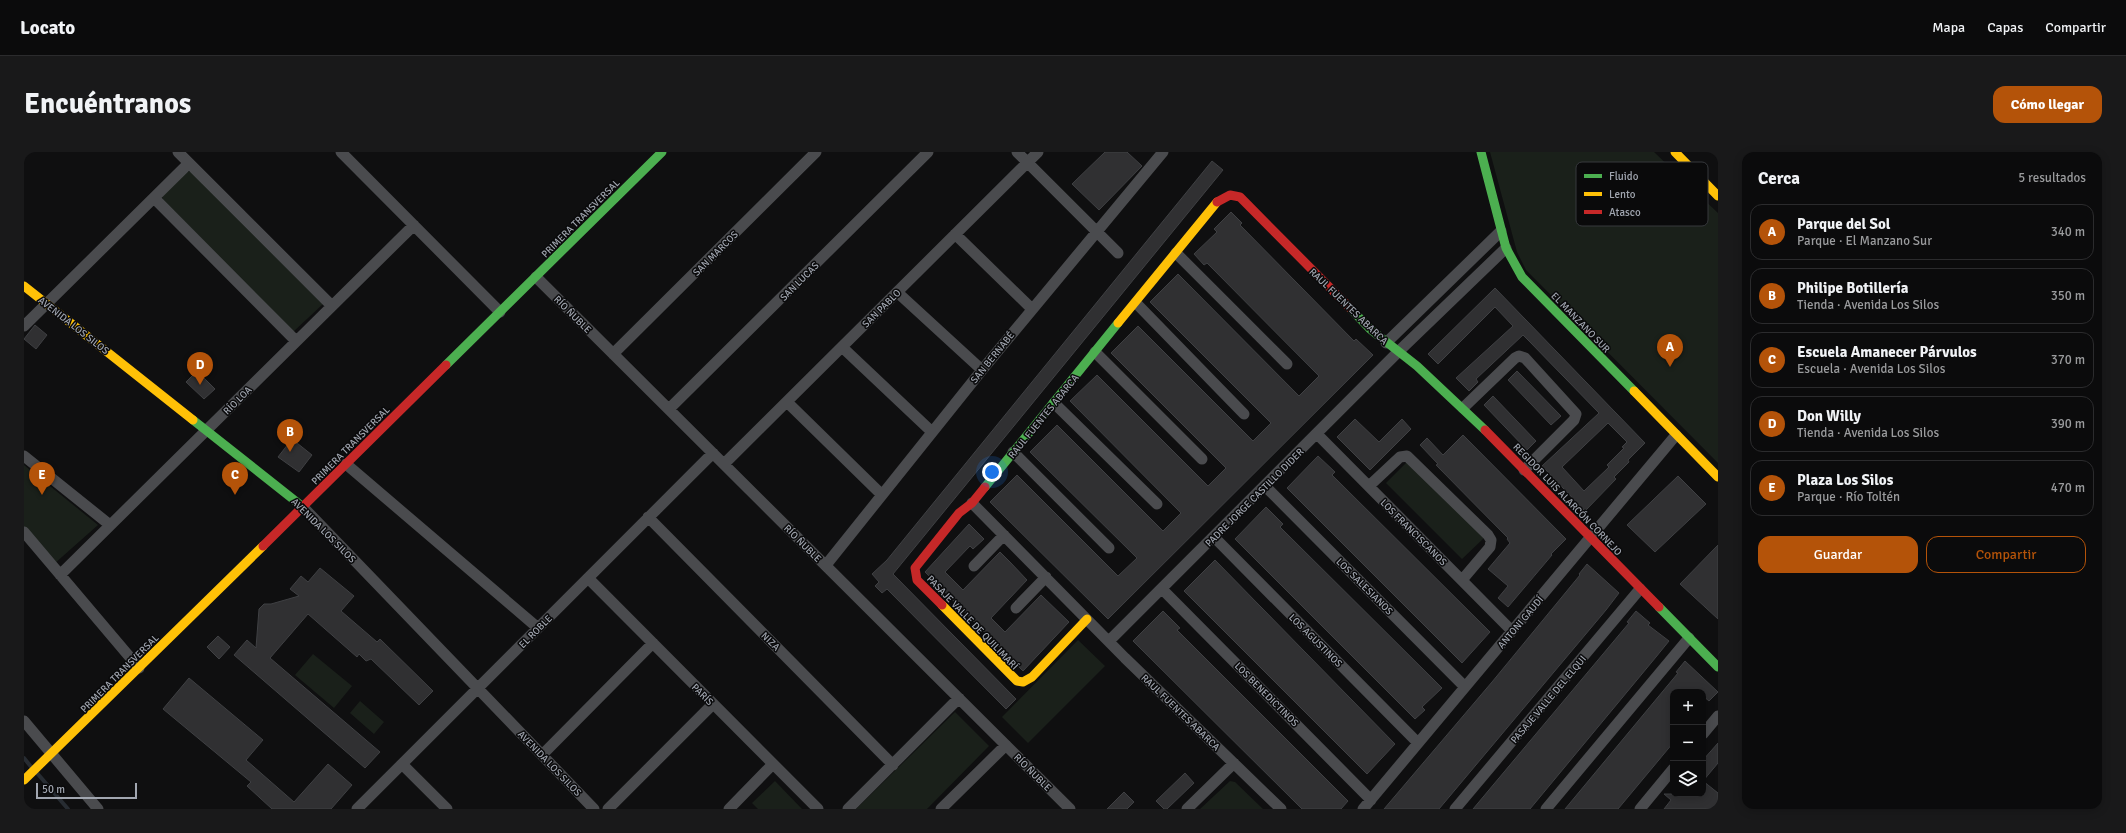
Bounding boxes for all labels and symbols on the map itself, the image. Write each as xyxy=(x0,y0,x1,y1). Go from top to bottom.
legend xyxy=(1576,162,1708,226)
text: Fluido xyxy=(1609,170,1639,183)
street label: PRIMERA TRANSVERSAL xyxy=(539,177,622,260)
text: Lento xyxy=(1609,188,1636,201)
text: Atasco xyxy=(1609,206,1641,219)
street label: SAN MARCOS xyxy=(691,228,741,279)
street label: SAN LUCAS xyxy=(778,260,822,304)
street label: RAUL FUENTES ABARCA xyxy=(1306,266,1390,347)
street label: SAN PABLO xyxy=(860,287,904,330)
street label: EL MANZANO SUR xyxy=(1548,290,1612,355)
street label: RÍO ÑUBLE xyxy=(551,293,594,336)
street label: AVENIDA LOS SILOS xyxy=(36,295,111,357)
street label: SAN BERNABÉ xyxy=(968,328,1017,386)
pin: A xyxy=(1657,334,1683,367)
pin: D xyxy=(187,352,213,385)
street label: RAUL FUENTES ABARCA xyxy=(1006,372,1081,461)
street label: RÍO LOA xyxy=(220,383,254,417)
street label: PRIMERA TRANSVERSAL xyxy=(309,404,392,487)
pin: B xyxy=(277,419,303,452)
street label: REGIDOR LUIS ALARCÓN CORNEJO xyxy=(1510,440,1625,559)
street label: PADRE JORGE CASTILLO DIDER xyxy=(1203,446,1306,549)
pin: E xyxy=(29,462,55,495)
pin: C xyxy=(222,462,248,495)
your location xyxy=(982,462,1002,482)
street label: AVENIDA LOS SILOS xyxy=(289,496,358,566)
street label: LOS FRANCISCANOS xyxy=(1378,497,1449,569)
street label: RÍO ÑUBLE xyxy=(781,522,824,565)
street label: LOS SALESIANOS xyxy=(1333,556,1395,618)
street label: PASAJE VALLE DE QUILIMARÍ xyxy=(924,572,1021,672)
street label: ANTONI GAUDÍ xyxy=(1495,593,1546,651)
street label: EL ROBLE xyxy=(517,612,555,651)
street label: LOS AGUSTINOS xyxy=(1286,612,1345,670)
street label: NIZA xyxy=(758,630,782,654)
street label: PRIMERA TRANSVERSAL xyxy=(78,632,161,715)
street label: PASAJE VALLE DEL ELQUI xyxy=(1508,653,1589,746)
street label: LOS BENEDICTINOS xyxy=(1232,660,1301,730)
street label: RAUL FUENTES ABARCA xyxy=(1138,672,1222,753)
street label: PARÍS xyxy=(689,681,717,708)
street label: AVENIDA LOS SILOS xyxy=(515,728,584,799)
street label: RÍO ÑUBLE xyxy=(1011,751,1054,794)
scale bar xyxy=(36,781,137,800)

